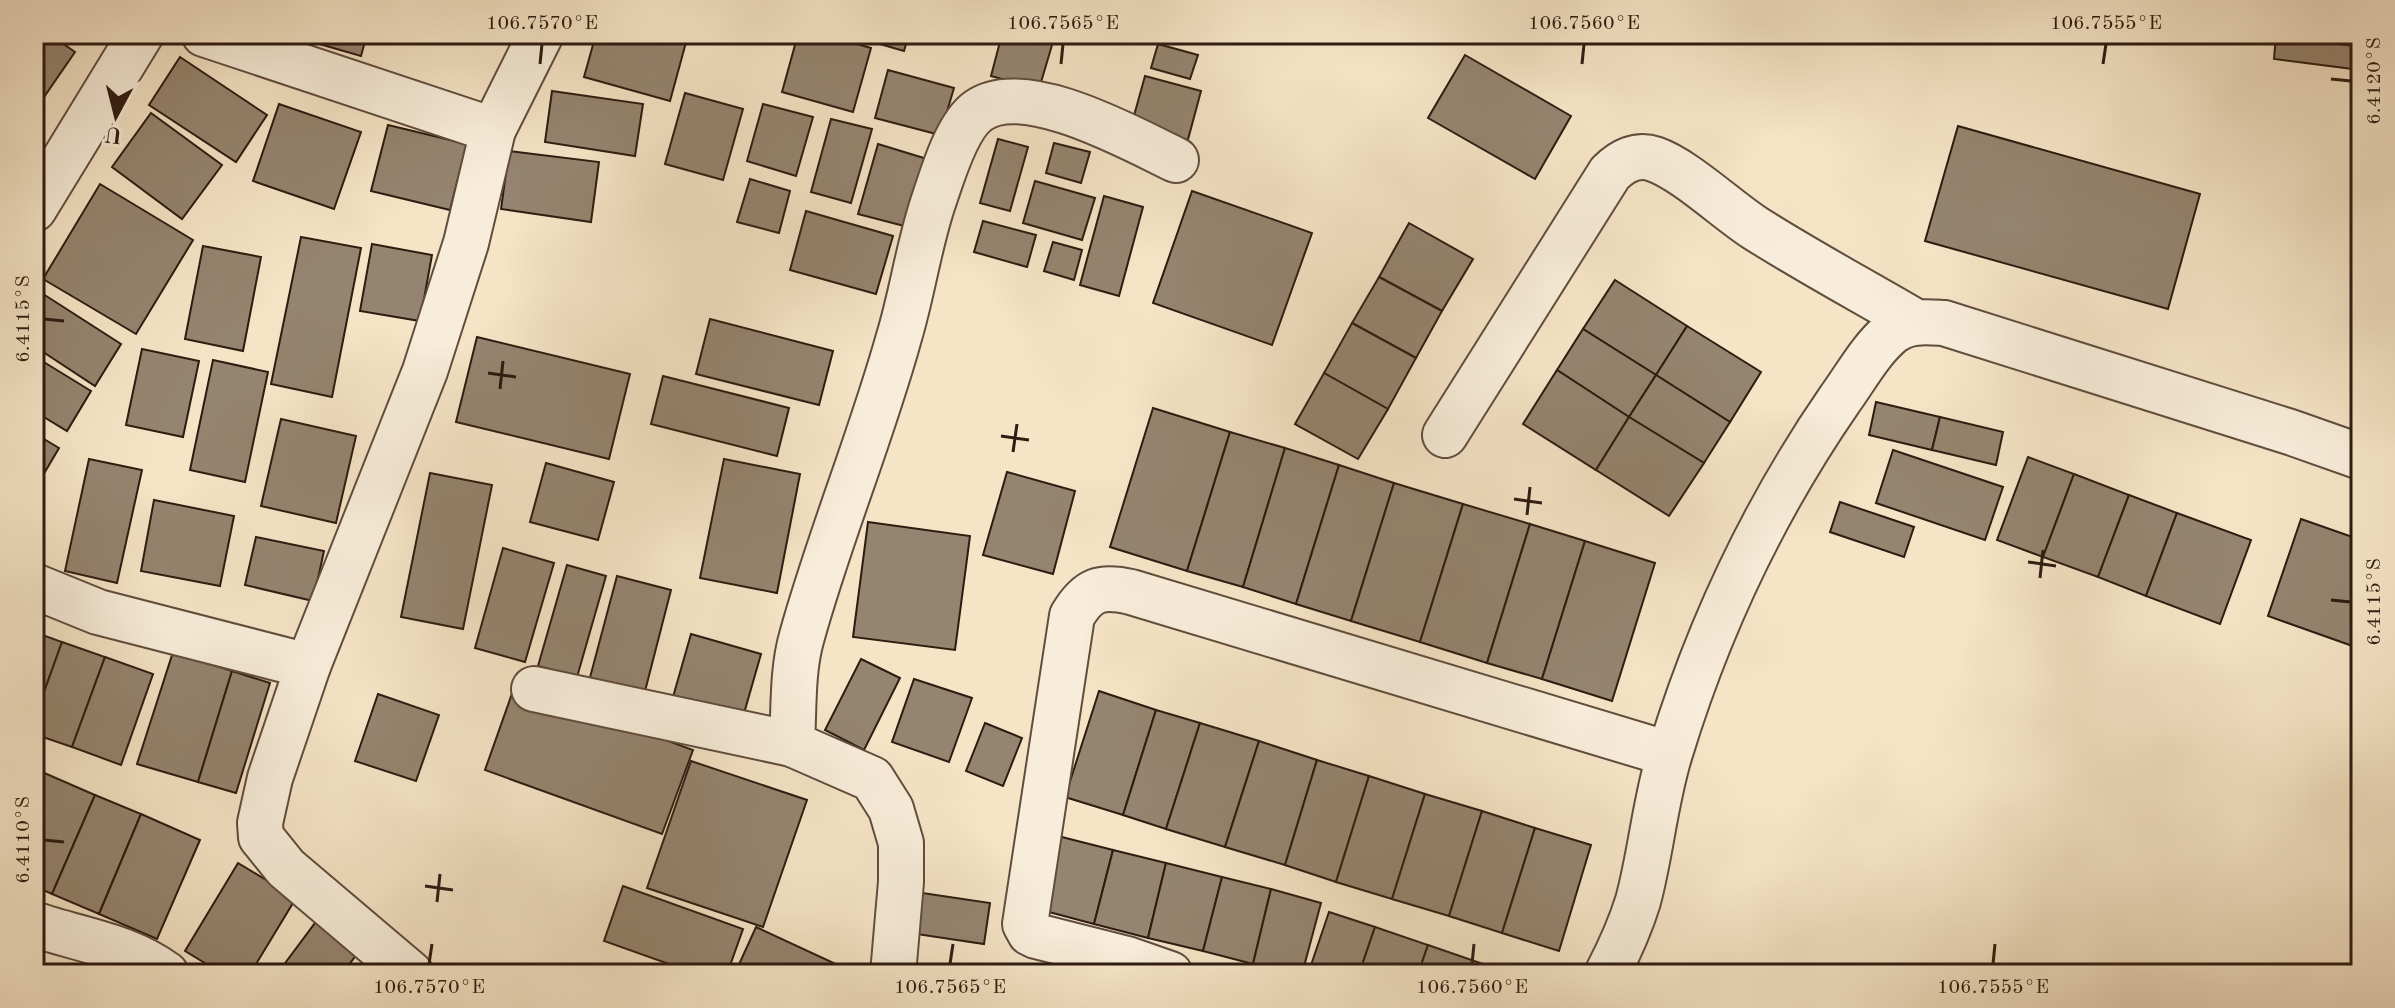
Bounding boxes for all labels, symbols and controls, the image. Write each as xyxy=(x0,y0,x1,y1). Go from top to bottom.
text: 106.7570°E xyxy=(486,14,598,34)
text: 106.7565°E xyxy=(1007,14,1119,34)
text: 106.7560°E xyxy=(1528,14,1640,34)
text: 106.7555°E xyxy=(2050,14,2162,34)
text: 6.4120°S xyxy=(2365,37,2385,125)
north arrow xyxy=(76,76,156,156)
text: U xyxy=(104,122,124,146)
text: 6.4115°S xyxy=(14,275,34,363)
text: 6.4115°S xyxy=(2365,558,2385,646)
text: 6.4110°S xyxy=(14,796,34,884)
text: 106.7570°E xyxy=(373,978,485,998)
text: 106.7565°E xyxy=(894,978,1006,998)
text: 106.7560°E xyxy=(1416,978,1528,998)
text: 106.7555°E xyxy=(1937,978,2049,998)

